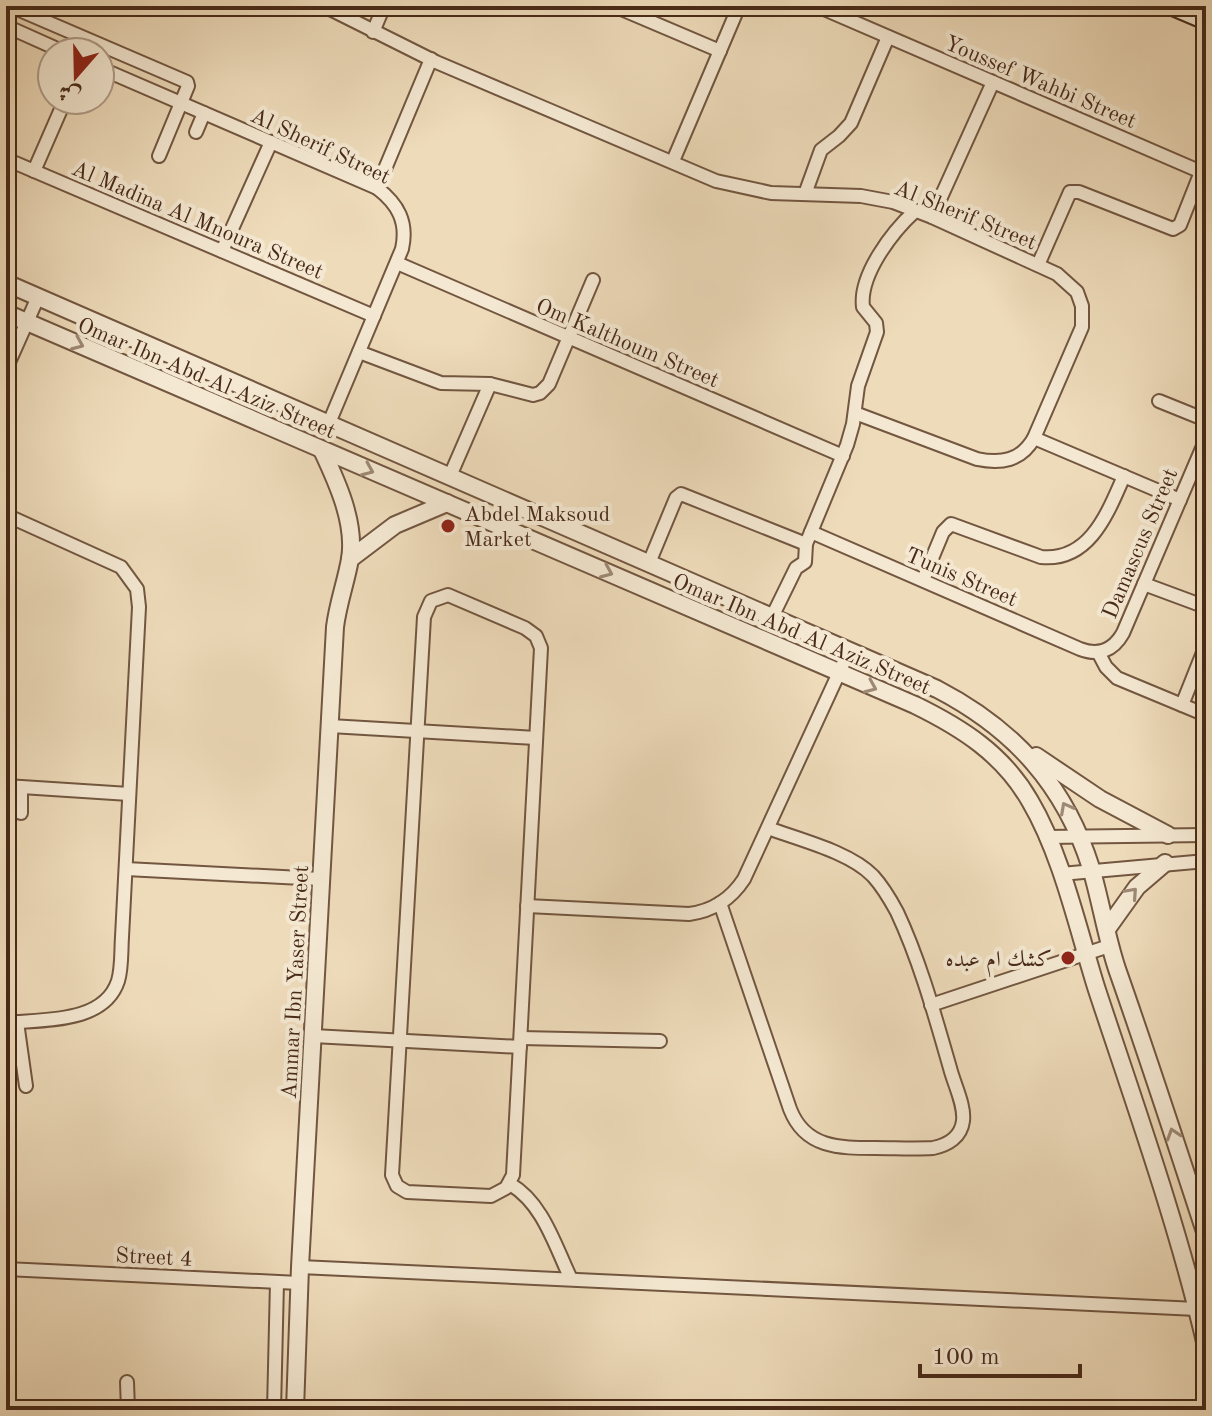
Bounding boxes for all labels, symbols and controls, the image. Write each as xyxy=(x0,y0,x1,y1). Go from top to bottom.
street label: Youssef Wahbi Street xyxy=(941,32,1139,133)
north arrow xyxy=(36,36,116,116)
text: ش xyxy=(56,79,84,107)
street label: Al Sherif Street xyxy=(247,105,393,189)
street label: Al Madina Al Mnoura Street xyxy=(68,158,326,284)
street label: Al Sherif Street xyxy=(891,177,1040,254)
street label: Om Kalthoum Street xyxy=(532,295,722,392)
street label: Omar Ibn Abd Al Aziz Street xyxy=(74,314,339,443)
one-way arrow xyxy=(69,335,84,351)
one-way arrow xyxy=(360,460,374,476)
street label: Damascus Street xyxy=(1099,465,1182,622)
place label: Abdel Maksoud Market xyxy=(464,504,610,551)
marker: Abdel Maksoud Market xyxy=(439,517,457,535)
street label: Tunis Street xyxy=(902,544,1020,611)
one-way arrow xyxy=(598,563,613,579)
street label: Omar Ibn Abd Al Aziz Street xyxy=(669,570,934,699)
one-way arrow xyxy=(863,677,877,693)
one-way arrow xyxy=(1060,801,1075,816)
street label: Ammar Ibn Yaser Street xyxy=(279,864,313,1100)
one-way arrow xyxy=(1123,888,1138,902)
place label: كشك ام عبده xyxy=(946,949,1052,978)
marker: كشك ام عبده xyxy=(1059,949,1077,967)
one-way arrow xyxy=(1167,1127,1183,1141)
street label: Street 4 xyxy=(115,1245,193,1271)
scale bar xyxy=(920,1328,1080,1378)
text: 100 m xyxy=(932,1346,1000,1370)

